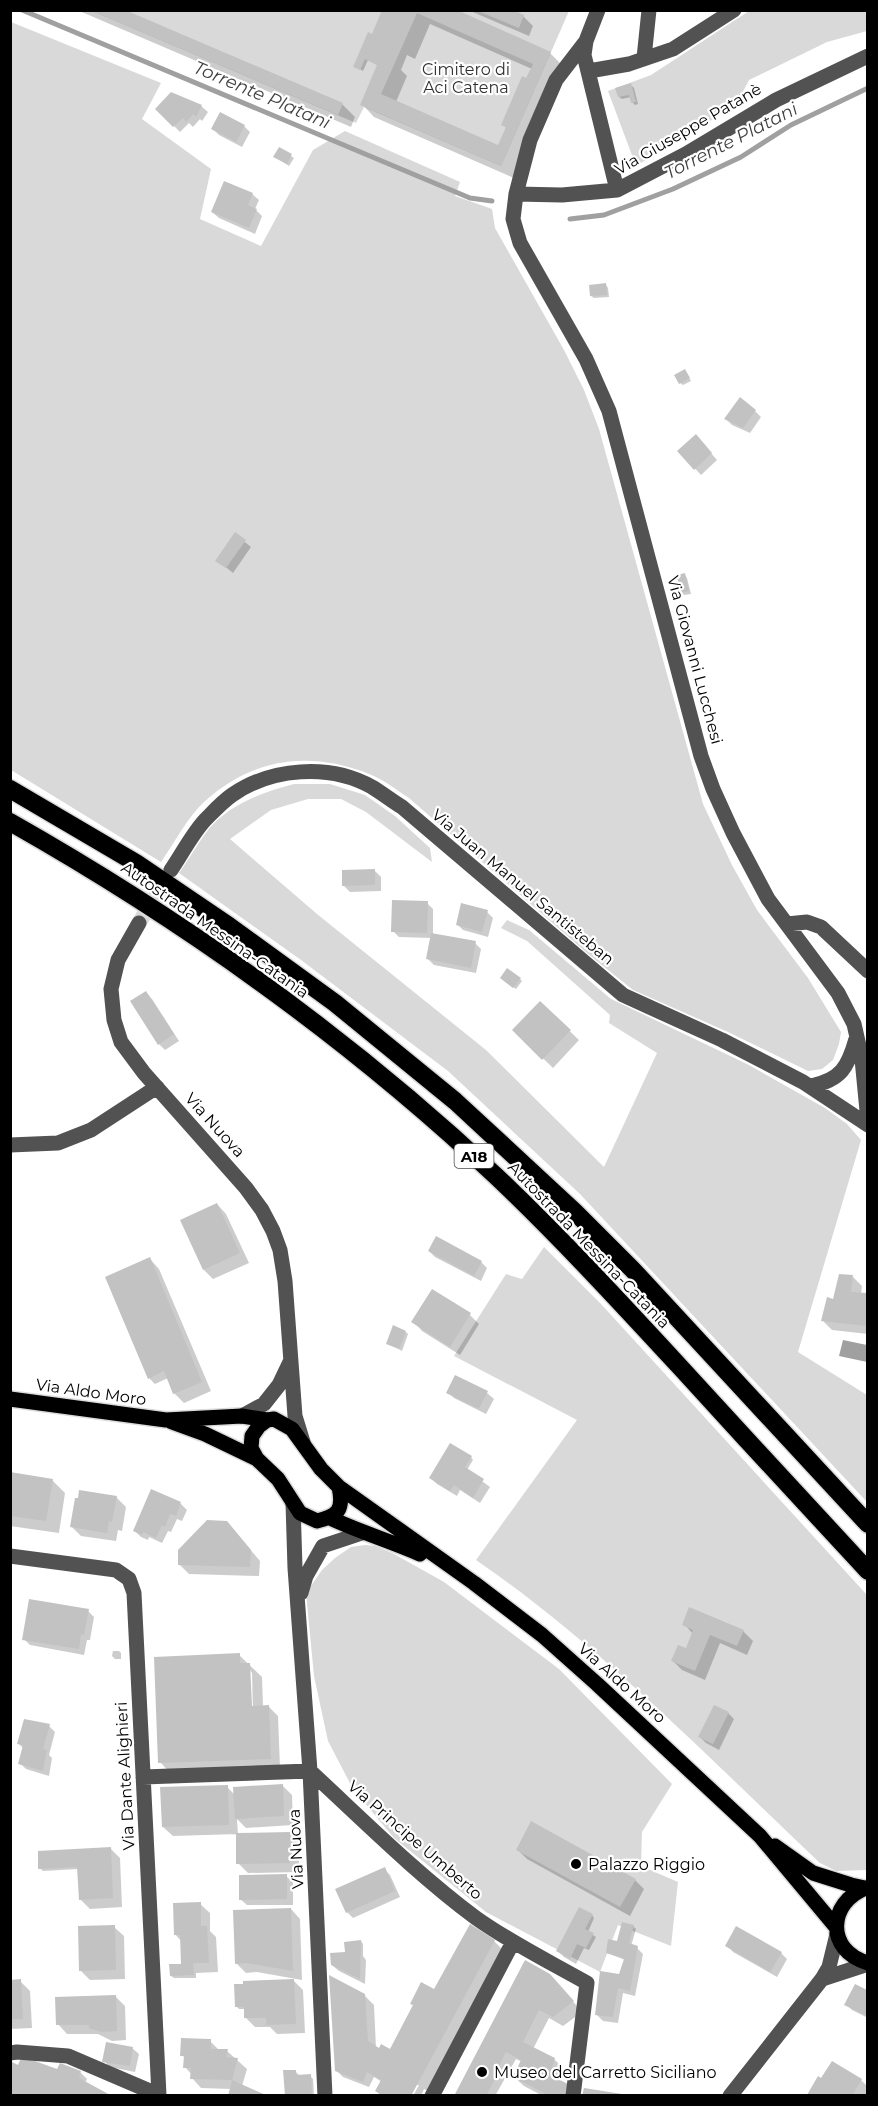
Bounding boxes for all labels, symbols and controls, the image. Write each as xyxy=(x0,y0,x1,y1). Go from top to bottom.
water label: Torrente Platani xyxy=(190,56,334,134)
park label: Cimitero di Aci Catena xyxy=(422,60,510,97)
street label: Via Giuseppe Patanè xyxy=(611,79,765,179)
water label: Torrente Platani xyxy=(661,98,801,184)
street label: Via Giovanni Lucchesi xyxy=(663,574,727,746)
street label: Via Juan Manuel Santisteban xyxy=(428,805,618,969)
street label: Autostrada Messina-Catania xyxy=(118,858,312,1002)
street label: Via Nuova xyxy=(181,1089,249,1161)
road number: A18 xyxy=(454,1144,494,1168)
street label: Autostrada Messina-Catania xyxy=(504,1158,674,1332)
street label: Via Aldo Moro xyxy=(35,1375,147,1409)
street label: Via Aldo Moro xyxy=(574,1639,670,1727)
street label: Via Dante Alighieri xyxy=(112,1701,138,1851)
street label: Via Principe Umberto xyxy=(344,1776,486,1904)
street label: Via Nuova xyxy=(284,1808,308,1890)
place label: Palazzo Riggio xyxy=(588,1855,705,1874)
marker: Palazzo Riggio xyxy=(569,1857,583,1871)
place label: Museo del Carretto Siciliano xyxy=(494,2063,717,2082)
marker: Museo del Carretto Siciliano xyxy=(475,2065,489,2079)

